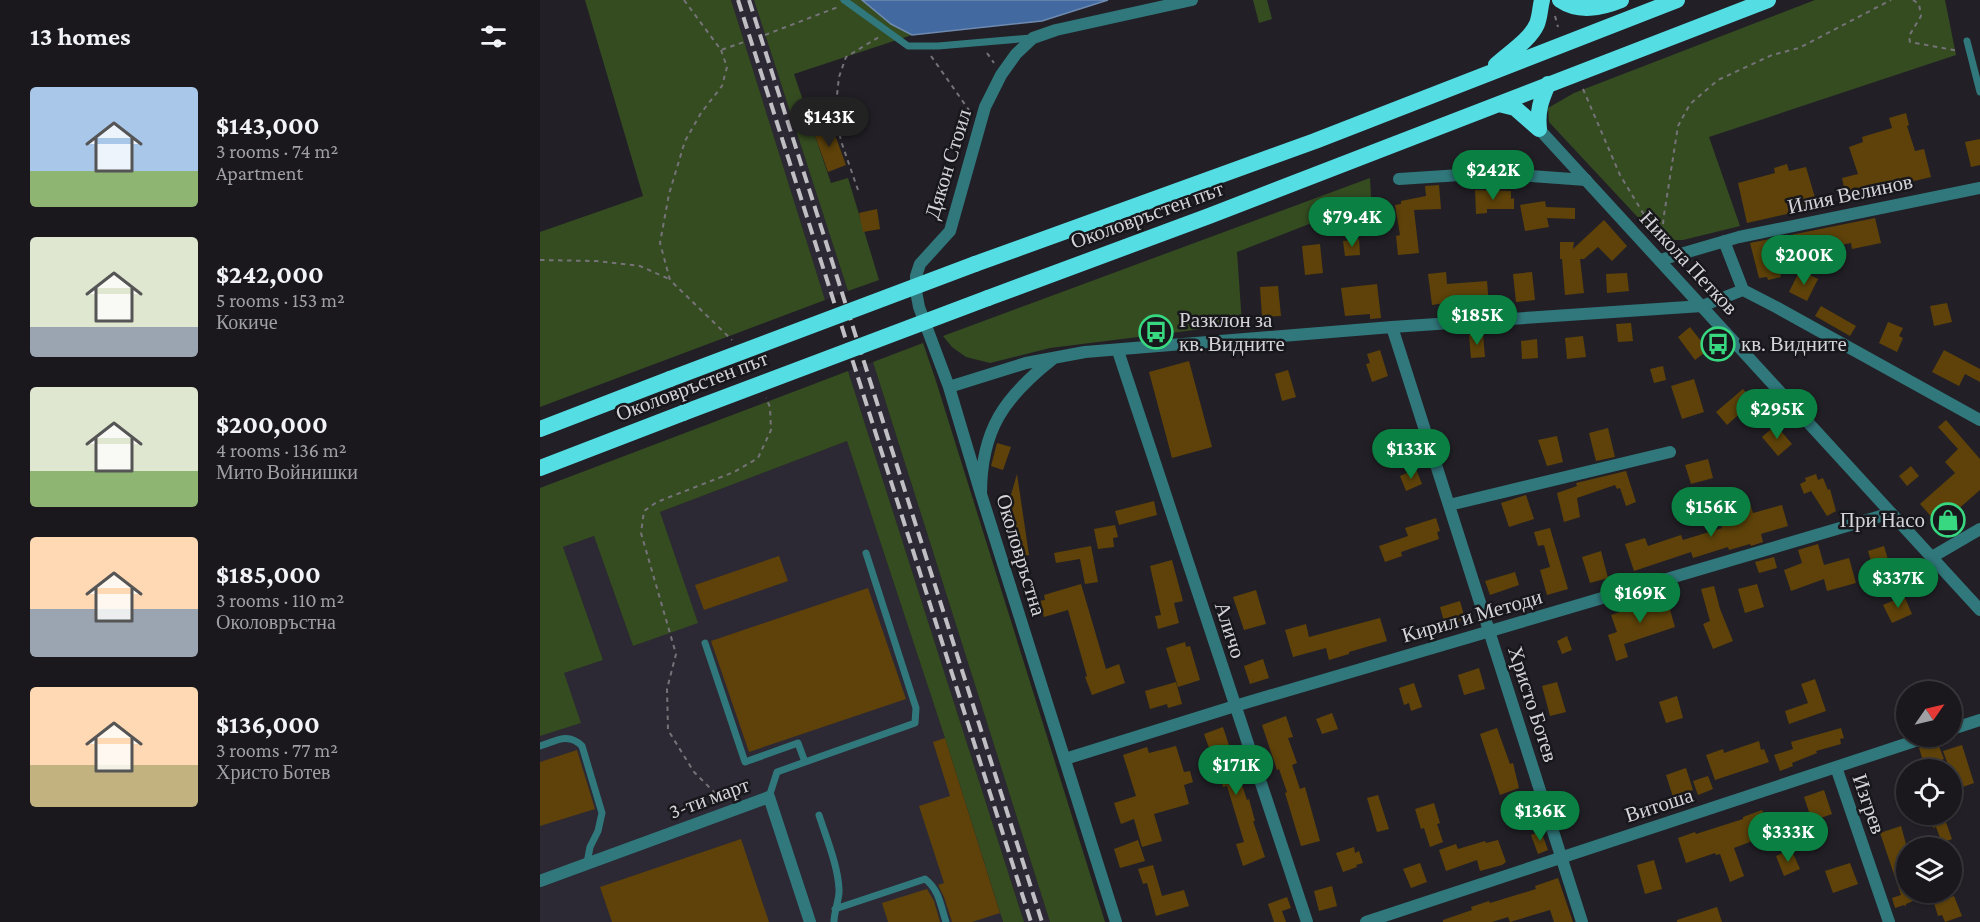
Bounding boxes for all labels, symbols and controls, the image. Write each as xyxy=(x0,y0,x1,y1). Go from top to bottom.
icon: filters xyxy=(477,20,510,53)
text: 13 homes xyxy=(30,22,131,51)
pin: $143K xyxy=(787,97,871,148)
text: $143K xyxy=(804,105,854,127)
street label: Дякон Стоил xyxy=(920,106,976,222)
icon: home xyxy=(78,111,150,183)
text: $143,000 xyxy=(216,111,320,140)
text: 3 rooms · 74 m² xyxy=(216,140,338,162)
pin: $242K xyxy=(1451,150,1535,201)
text: $242K xyxy=(1466,158,1520,180)
text: Apartment xyxy=(216,162,303,184)
street label: Илия Велинов xyxy=(1785,169,1915,219)
street label: Околовръстен път xyxy=(1067,176,1227,254)
pin: $79.4K xyxy=(1303,197,1401,248)
text: $79.4K xyxy=(1323,205,1381,227)
street label: Никола Петков xyxy=(1635,206,1743,320)
pin: $200K xyxy=(1762,235,1846,286)
text: $200K xyxy=(1775,243,1833,265)
text: $242,000 xyxy=(216,260,324,289)
icon: home xyxy=(78,261,150,333)
text: 5 rooms · 153 m² xyxy=(216,289,345,311)
pin: $185K xyxy=(1435,295,1519,346)
text: $185K xyxy=(1451,303,1503,325)
place label: Разклон за кв. Видните xyxy=(1179,308,1285,356)
text: Кокиче xyxy=(216,311,278,333)
bus stop icon: Разклон за кв. Видните xyxy=(1138,314,1174,350)
bus stop icon: кв. Видните xyxy=(1700,326,1736,362)
place label: кв. Видните xyxy=(1741,332,1847,356)
street label: Околовръстен път xyxy=(613,346,771,426)
pin: $295K xyxy=(1735,389,1819,440)
text: $295K xyxy=(1750,397,1804,419)
text: $200,000 xyxy=(216,410,328,439)
icon: home xyxy=(78,411,150,483)
pin: $133K xyxy=(1369,429,1453,480)
text: $133K xyxy=(1386,437,1436,459)
text: 4 rooms · 136 m² xyxy=(216,439,347,461)
text: Мито Войнишки xyxy=(216,461,358,483)
pin: $156K xyxy=(1669,487,1753,538)
street label: Околовръстна xyxy=(991,491,1051,619)
text: $156K xyxy=(1686,495,1736,517)
shop icon: При Насо xyxy=(1930,502,1966,538)
place label: При Насо xyxy=(1840,508,1925,532)
pin: $337K xyxy=(1856,558,1940,609)
text: $185,000 xyxy=(216,560,321,589)
icon: home xyxy=(78,561,150,633)
text: $337K xyxy=(1872,566,1924,588)
pin: $169K xyxy=(1598,573,1682,624)
text: $169K xyxy=(1614,581,1666,603)
street label: Кирил и Методи xyxy=(1399,584,1545,648)
text: 3 rooms · 110 m² xyxy=(216,589,344,611)
street label: Аличо xyxy=(1210,599,1250,661)
text: Околовръстна xyxy=(216,611,336,633)
street label: Христо Ботев xyxy=(1503,643,1563,765)
north arrow xyxy=(1896,681,1962,747)
map controls xyxy=(1896,681,1962,903)
text: $136,000 xyxy=(216,710,320,739)
icon: home xyxy=(78,711,150,783)
text: 3 rooms · 77 m² xyxy=(216,739,338,761)
pin: $171K xyxy=(1194,745,1278,796)
text: $171K xyxy=(1212,753,1260,775)
button: locate xyxy=(1896,759,1962,825)
text: Христо Ботев xyxy=(216,761,331,783)
street label: Изгрев xyxy=(1848,771,1890,837)
street label: 3-ти март xyxy=(666,772,752,824)
street label: Витоша xyxy=(1622,783,1697,827)
pin: $136K xyxy=(1498,791,1582,842)
text: $136K xyxy=(1515,799,1565,821)
pin: $333K xyxy=(1746,812,1830,863)
text: $333K xyxy=(1762,820,1814,842)
button: layers xyxy=(1896,837,1962,903)

